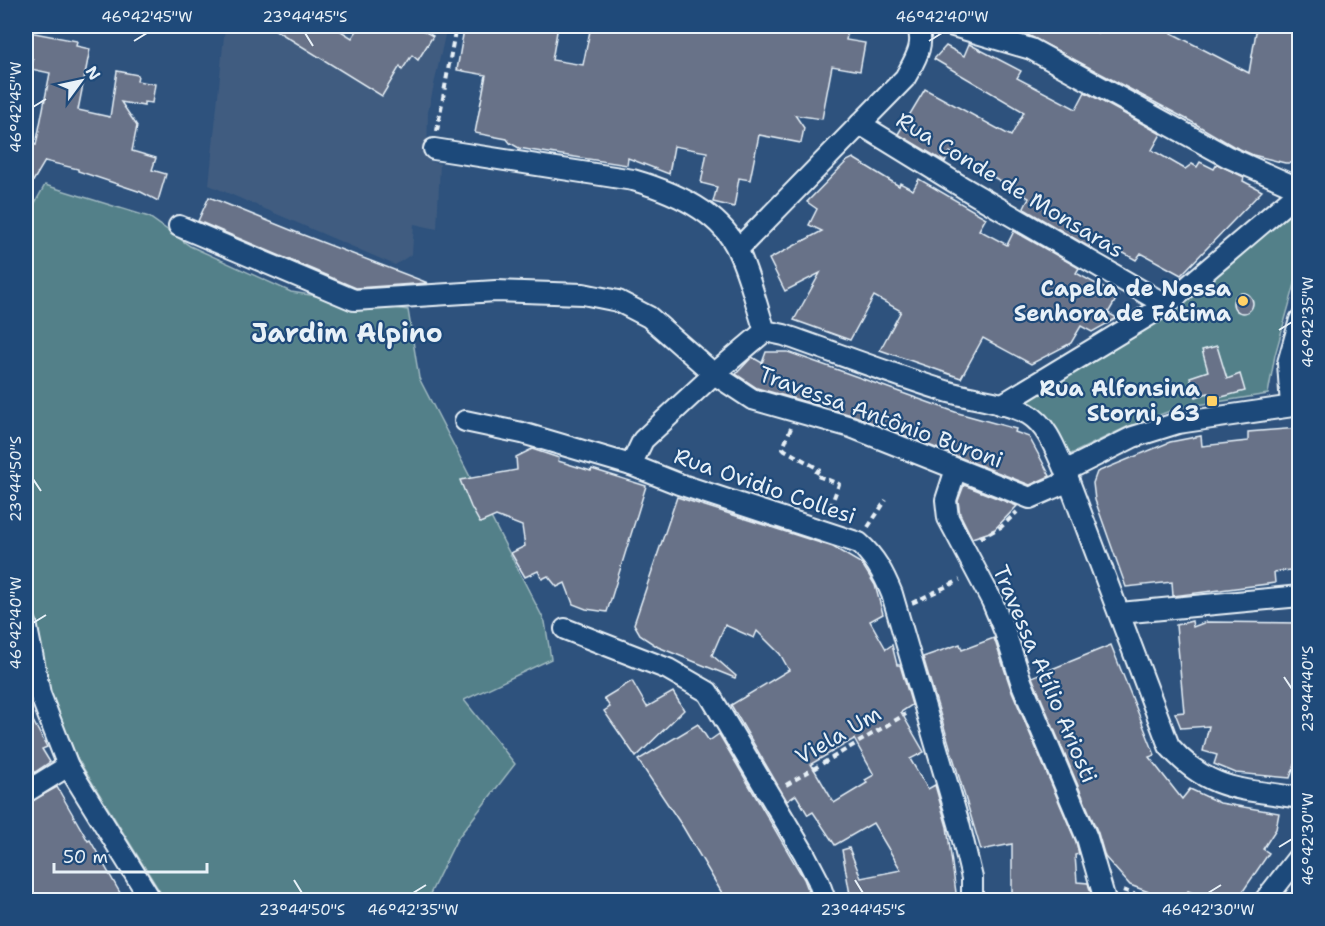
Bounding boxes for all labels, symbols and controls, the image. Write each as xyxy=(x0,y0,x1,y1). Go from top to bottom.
text: 46°42'45"W xyxy=(101,7,193,27)
text: 23°44'45"S xyxy=(263,7,347,27)
text: 46°42'40"W xyxy=(895,7,989,27)
north arrow xyxy=(51,51,111,111)
text: 46°42'45"W xyxy=(6,61,26,153)
text: N xyxy=(81,62,105,84)
street label: Rua Conde de Monsaras xyxy=(891,105,1129,265)
place label: Capela de Nossa Senhora de Fátima xyxy=(1014,274,1231,328)
text: 46°42'35"W xyxy=(1298,276,1318,368)
marker: Capela de Nossa Senhora de Fátima xyxy=(1236,294,1250,308)
district label: Jardim Alpino xyxy=(251,315,443,350)
street label: Travessa Antônio Buroni xyxy=(755,359,1007,475)
place label: Rua Alfonsina Storni, 63 xyxy=(1039,374,1200,428)
marker: Rua Alfonsina Storni, 63 xyxy=(1205,394,1219,408)
text: 23°44'50"S xyxy=(6,436,26,522)
street label: Rua Ovidio Collesi xyxy=(670,441,860,531)
street label: Travessa Atílio Ariosti xyxy=(986,561,1104,787)
text: 46°42'40"W xyxy=(6,576,26,670)
text: 23°44'40"S xyxy=(1298,646,1318,732)
street label: Viela Um xyxy=(790,699,886,771)
text: 46°42'30"W xyxy=(1298,792,1318,886)
scale bar xyxy=(54,836,207,874)
text: 50 m xyxy=(63,845,108,869)
text: 23°44'50"S xyxy=(259,900,345,920)
text: 46°42'35"W xyxy=(367,900,459,920)
text: 23°44'45"S xyxy=(821,900,905,920)
text: 46°42'30"W xyxy=(1161,900,1255,920)

